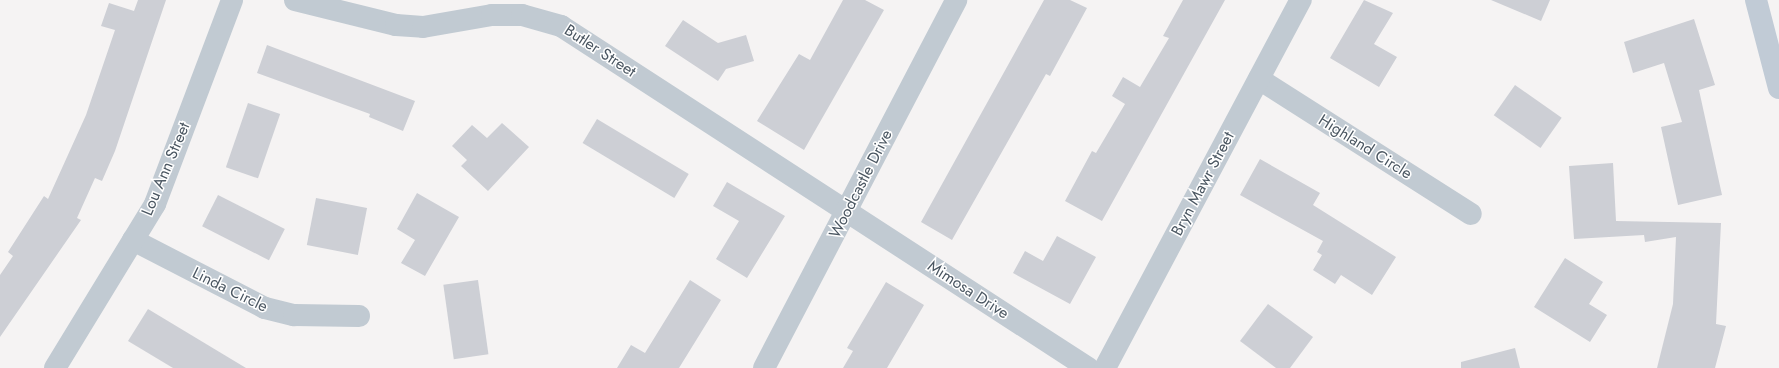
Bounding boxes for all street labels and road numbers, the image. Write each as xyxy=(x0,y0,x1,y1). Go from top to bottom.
street label: Butler Street xyxy=(561,21,639,81)
street label: Highland Circle xyxy=(1315,111,1415,183)
street label: Lou Ann Street xyxy=(138,119,194,219)
street label: Woodcastle Drive xyxy=(825,127,897,241)
street label: Bryn Mawr Street xyxy=(1168,129,1238,239)
street label: Mimosa Drive xyxy=(924,257,1012,323)
street label: Linda Circle xyxy=(189,264,271,316)

